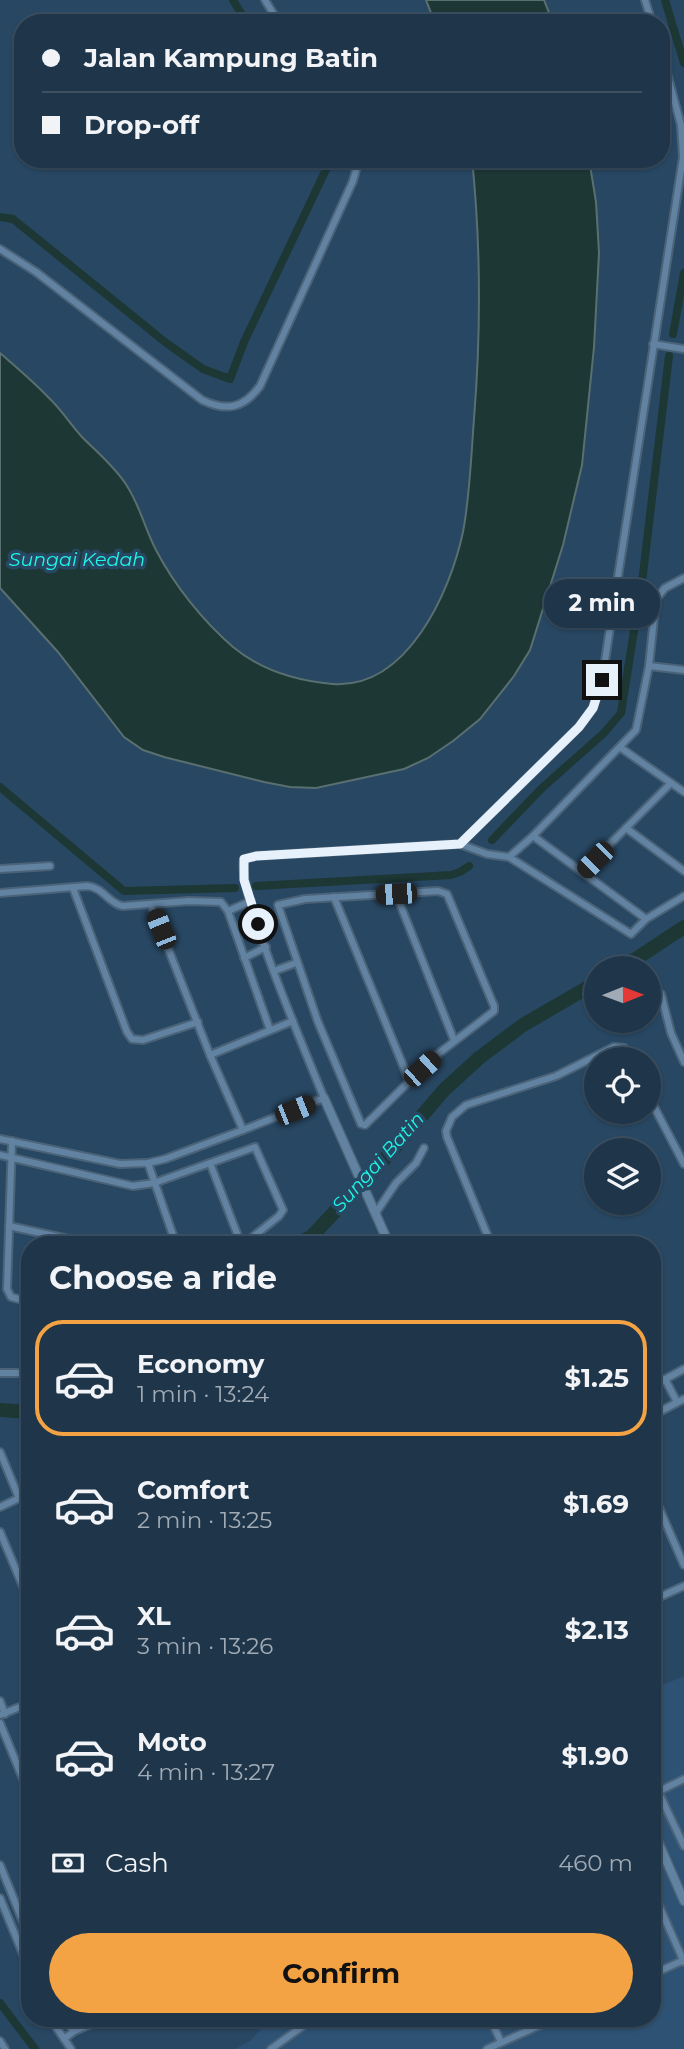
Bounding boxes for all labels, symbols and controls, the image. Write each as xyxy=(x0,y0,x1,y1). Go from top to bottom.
text: Jalan Kampung Batin xyxy=(84,42,378,74)
text: Drop-off xyxy=(84,109,199,141)
water label: Sungai Kedah xyxy=(9,548,145,571)
callout: 2 min xyxy=(544,578,660,628)
text: 2 min xyxy=(568,589,636,617)
route end xyxy=(586,664,618,696)
car xyxy=(573,838,618,882)
car xyxy=(375,882,418,906)
car xyxy=(144,906,179,952)
route start xyxy=(242,908,274,940)
north arrow xyxy=(584,956,662,1032)
map controls xyxy=(584,956,661,1215)
car xyxy=(400,1047,445,1091)
button: locate xyxy=(584,1047,661,1124)
car xyxy=(272,1092,319,1128)
water label: Sungai Batin xyxy=(327,1107,429,1217)
button: layers xyxy=(584,1138,661,1215)
text: Choose a ride xyxy=(49,1258,277,1297)
icon: car xyxy=(53,1347,116,1410)
text: Economy xyxy=(137,1348,264,1380)
text: $1.25 xyxy=(565,1362,629,1394)
text: 1 min · 13:24 xyxy=(137,1380,269,1408)
icon: car xyxy=(53,1473,116,1536)
text: Comfort xyxy=(137,1474,249,1506)
text: $1.69 xyxy=(563,1488,629,1520)
text: 2 min · 13:25 xyxy=(137,1506,272,1534)
icon: car xyxy=(53,1599,116,1662)
text: XL xyxy=(137,1600,171,1632)
text: $2.13 xyxy=(565,1614,629,1646)
text: 3 min · 13:26 xyxy=(137,1632,273,1660)
icon: car xyxy=(53,1725,116,1788)
text: Moto xyxy=(137,1726,207,1758)
text: $1.90 xyxy=(561,1740,629,1772)
text: 4 min · 13:27 xyxy=(137,1758,275,1786)
icon: cash xyxy=(49,1844,87,1882)
text: Cash xyxy=(105,1847,169,1879)
text: 460 m xyxy=(558,1849,633,1877)
button: Confirm xyxy=(49,1933,633,2013)

